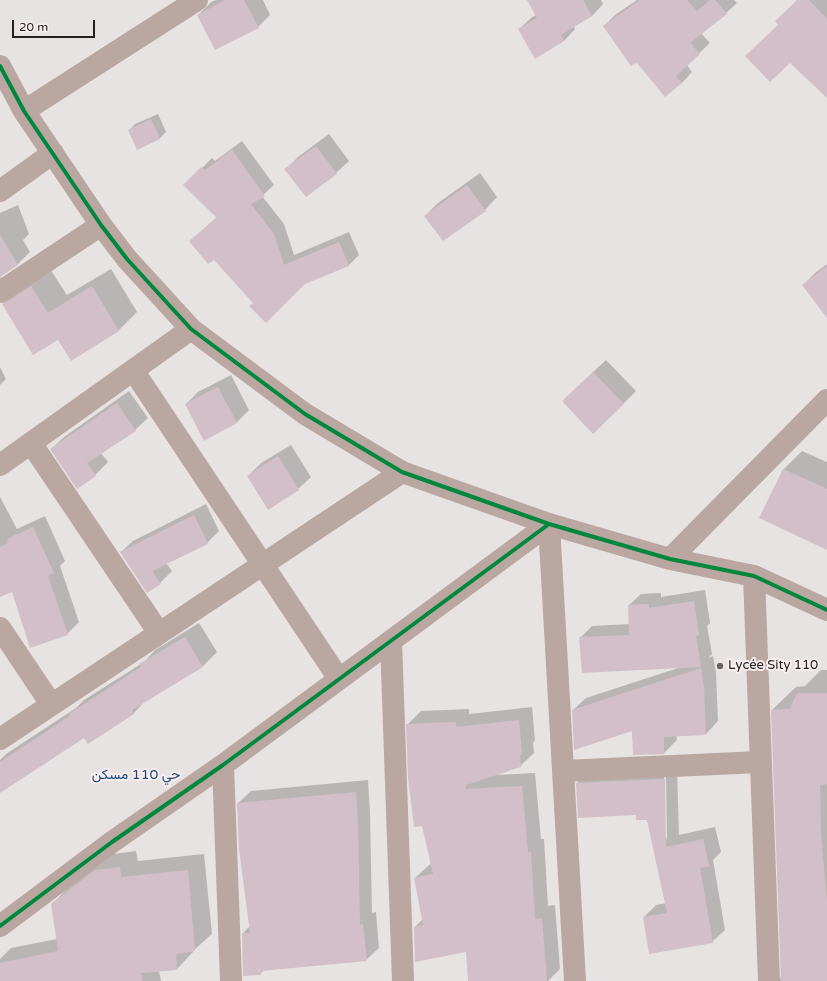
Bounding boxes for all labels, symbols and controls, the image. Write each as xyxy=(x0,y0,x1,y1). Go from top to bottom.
scale bar xyxy=(14,12,97,38)
text: 20 m xyxy=(19,20,48,34)
place label: Lycée Sity 110 xyxy=(728,658,818,674)
marker: Lycée Sity 110 xyxy=(715,661,725,671)
district label: حي 110 مسكن xyxy=(92,767,180,783)

